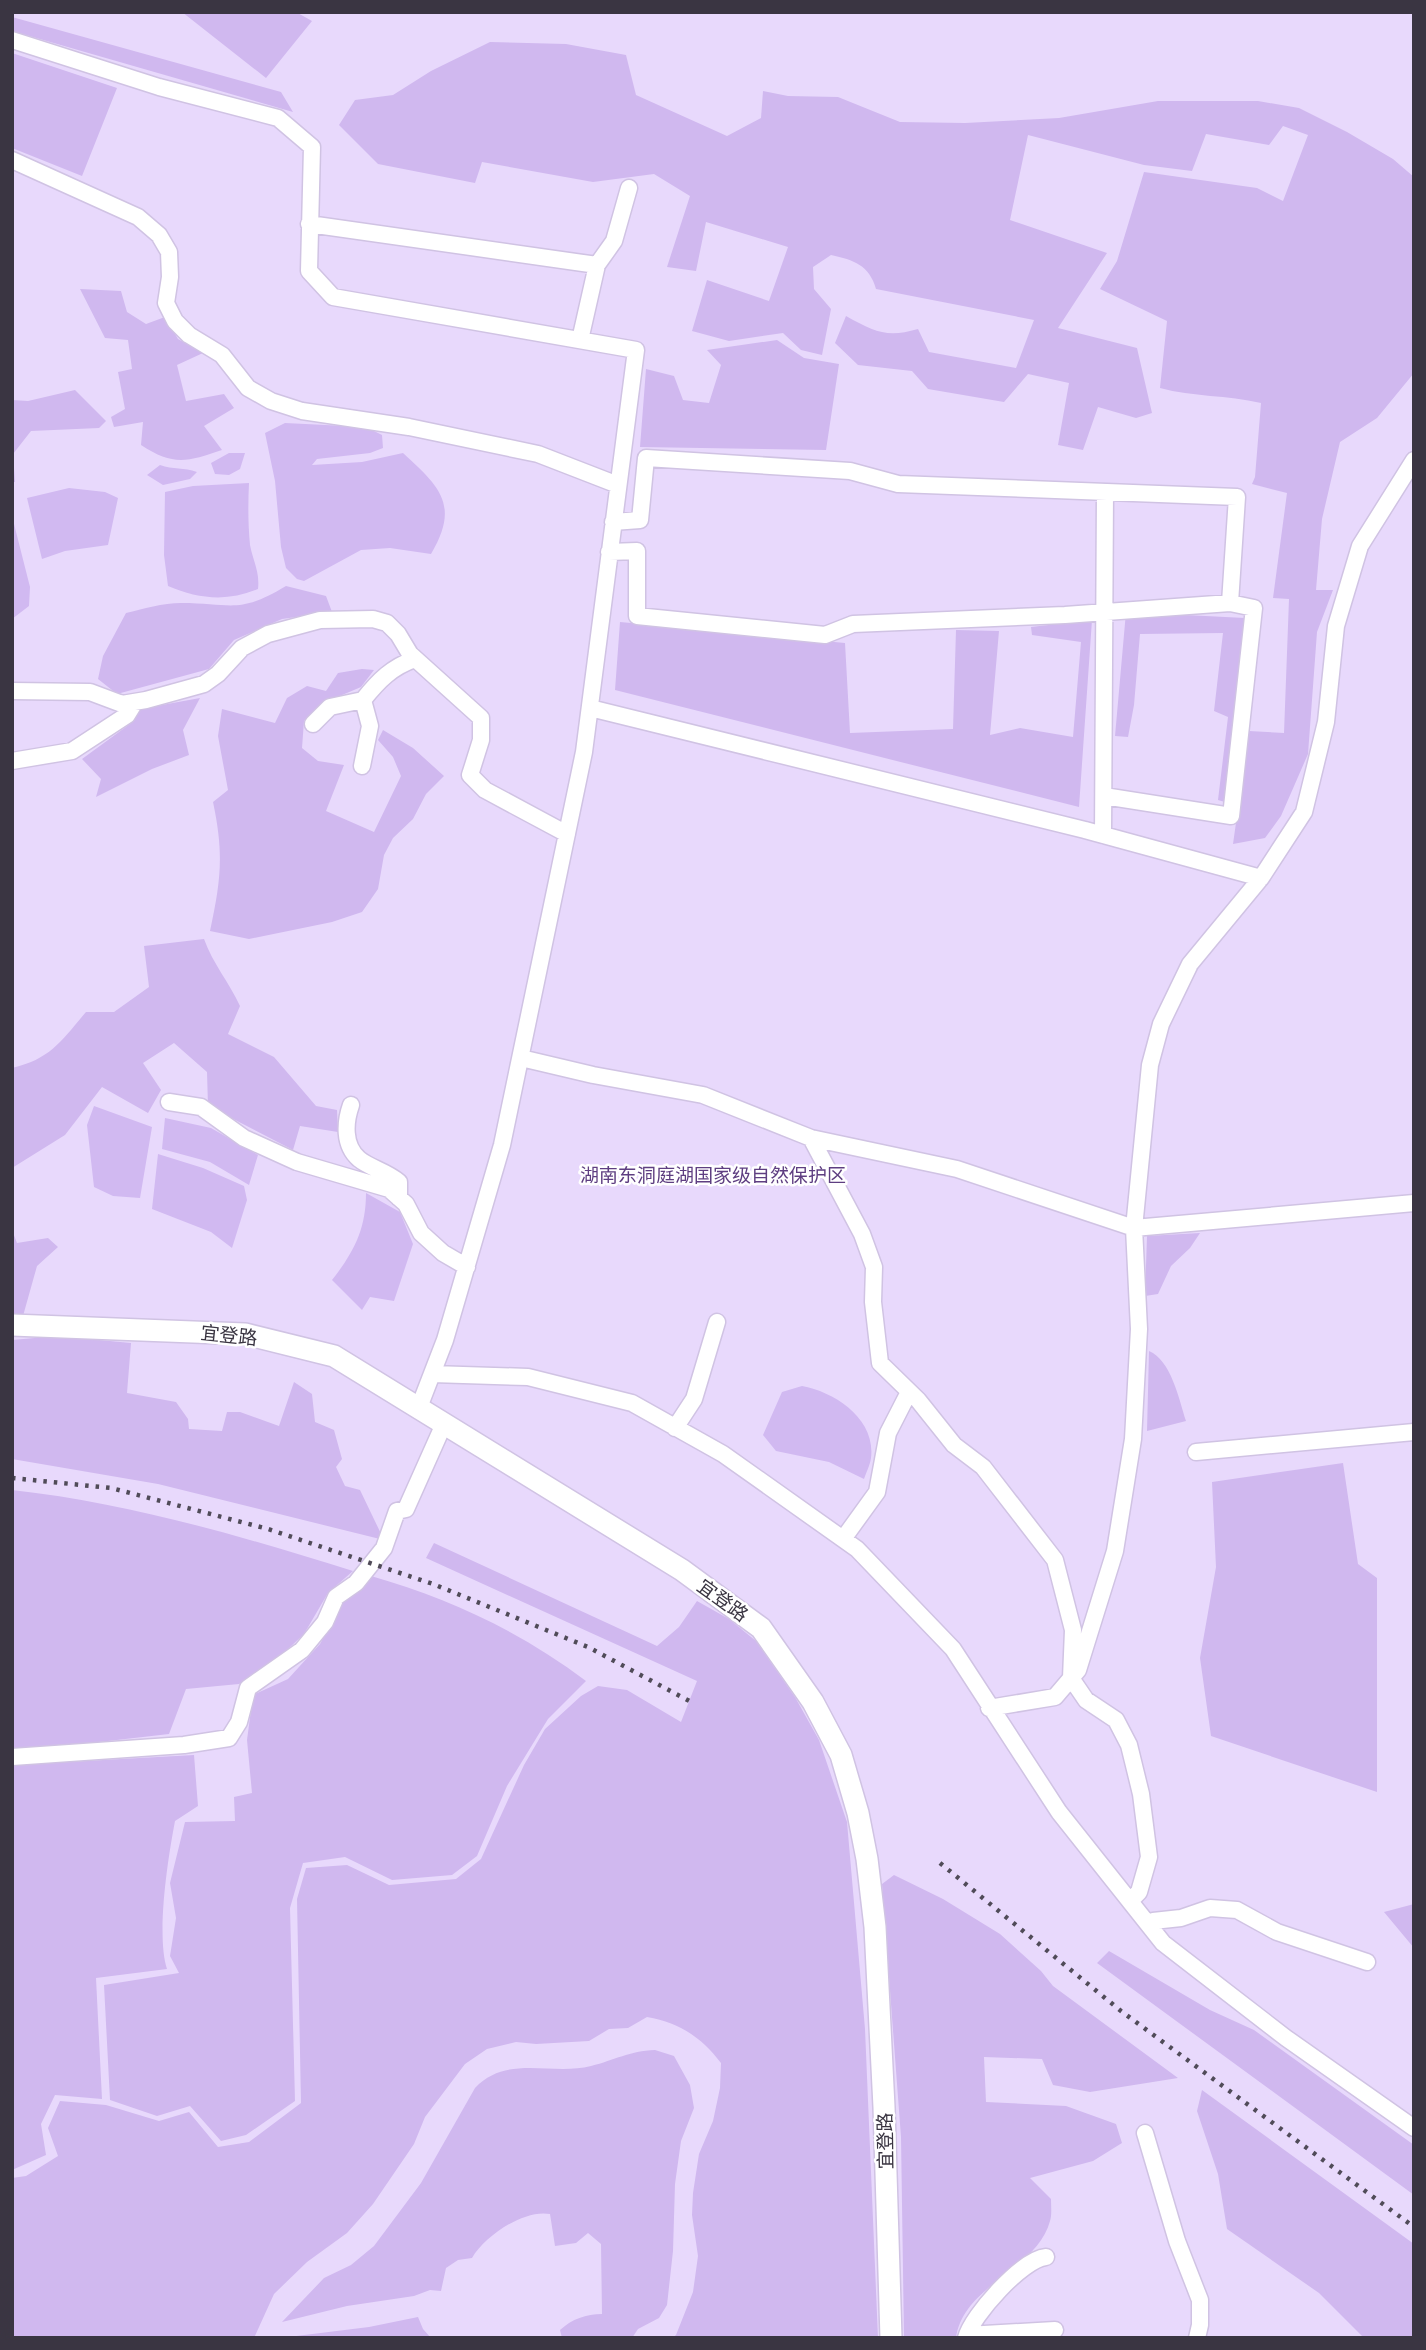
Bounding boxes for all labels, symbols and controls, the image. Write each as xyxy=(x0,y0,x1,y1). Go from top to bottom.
park label: 湖南东洞庭湖国家级自然保护区 xyxy=(580,1162,846,1188)
street label: 宜登路 xyxy=(199,1319,259,1351)
street label: 宜登路 xyxy=(692,1573,754,1627)
street label: 宜登路 xyxy=(872,2112,898,2170)

